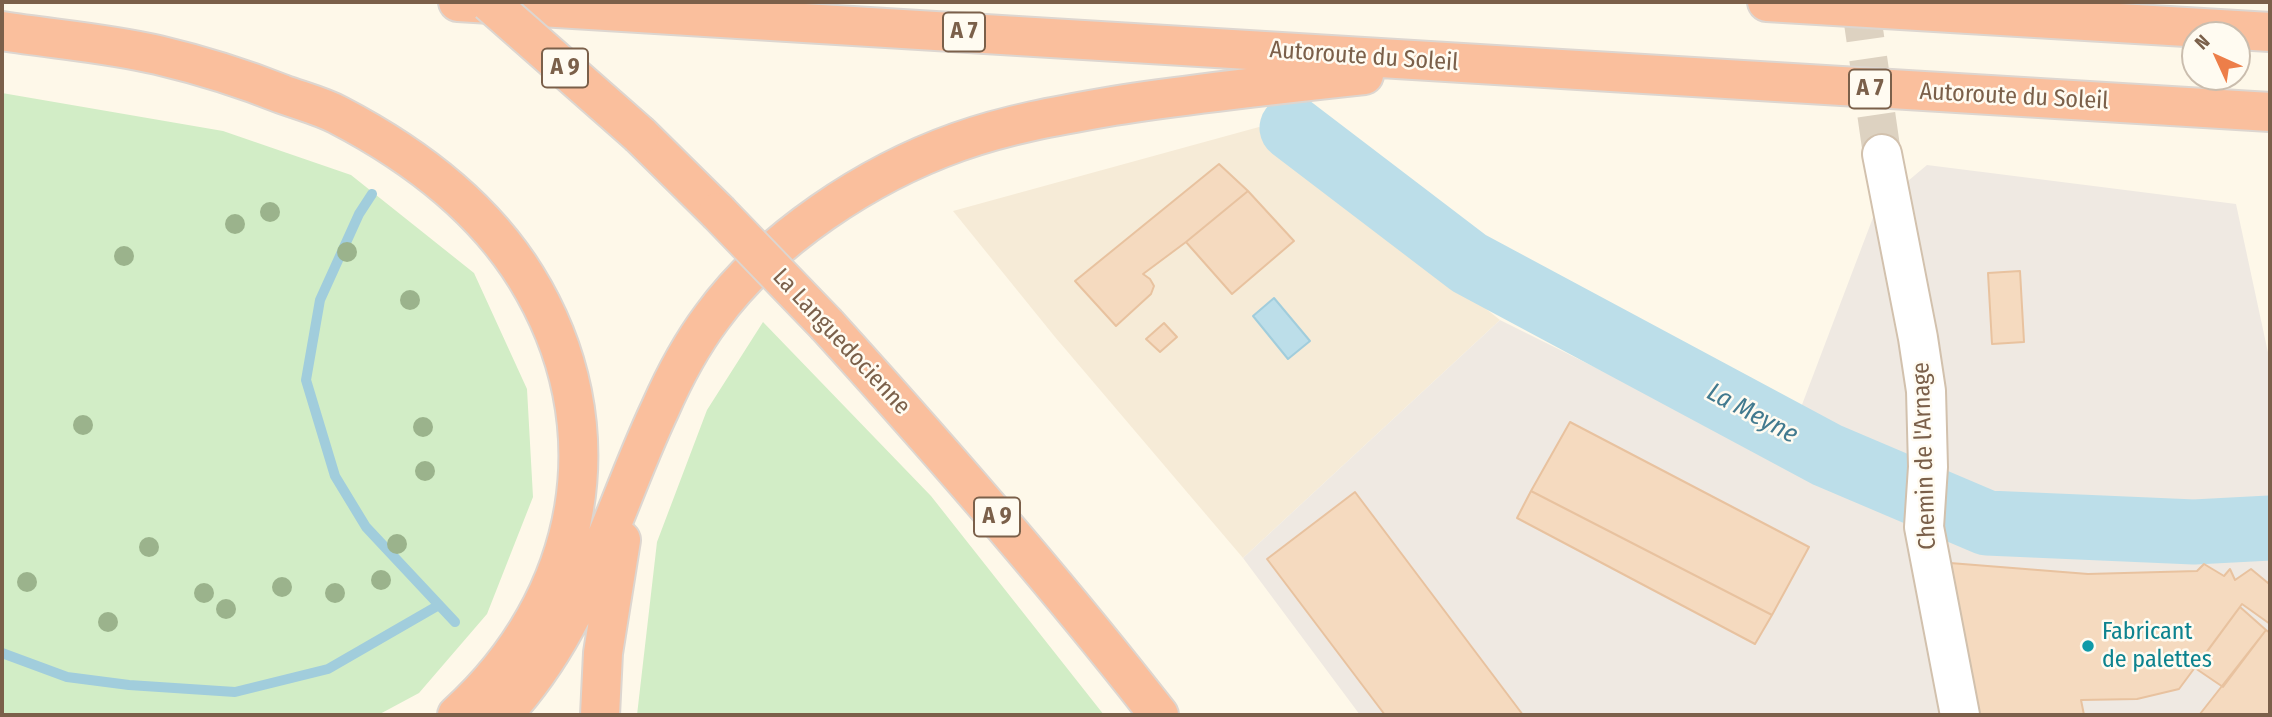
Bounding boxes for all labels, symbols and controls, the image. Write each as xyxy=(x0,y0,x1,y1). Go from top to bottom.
road number: A 7 xyxy=(943,12,985,52)
north arrow xyxy=(2181,21,2251,91)
text: N xyxy=(2190,30,2214,54)
street label: Autoroute du Soleil xyxy=(1269,36,1459,78)
road number: A 9 xyxy=(542,48,588,88)
road number: A 7 xyxy=(1849,69,1891,108)
street label: Autoroute du Soleil xyxy=(1919,78,2109,116)
street label: La Languedocienne xyxy=(766,263,916,421)
street label: Chemin de l'Arnage xyxy=(1907,362,1943,550)
water label: La Meyne xyxy=(1701,377,1803,451)
road number: A 9 xyxy=(974,498,1020,537)
place label: Fabricant de palettes xyxy=(2102,618,2212,674)
marker: Fabricant de palettes xyxy=(2080,638,2096,654)

